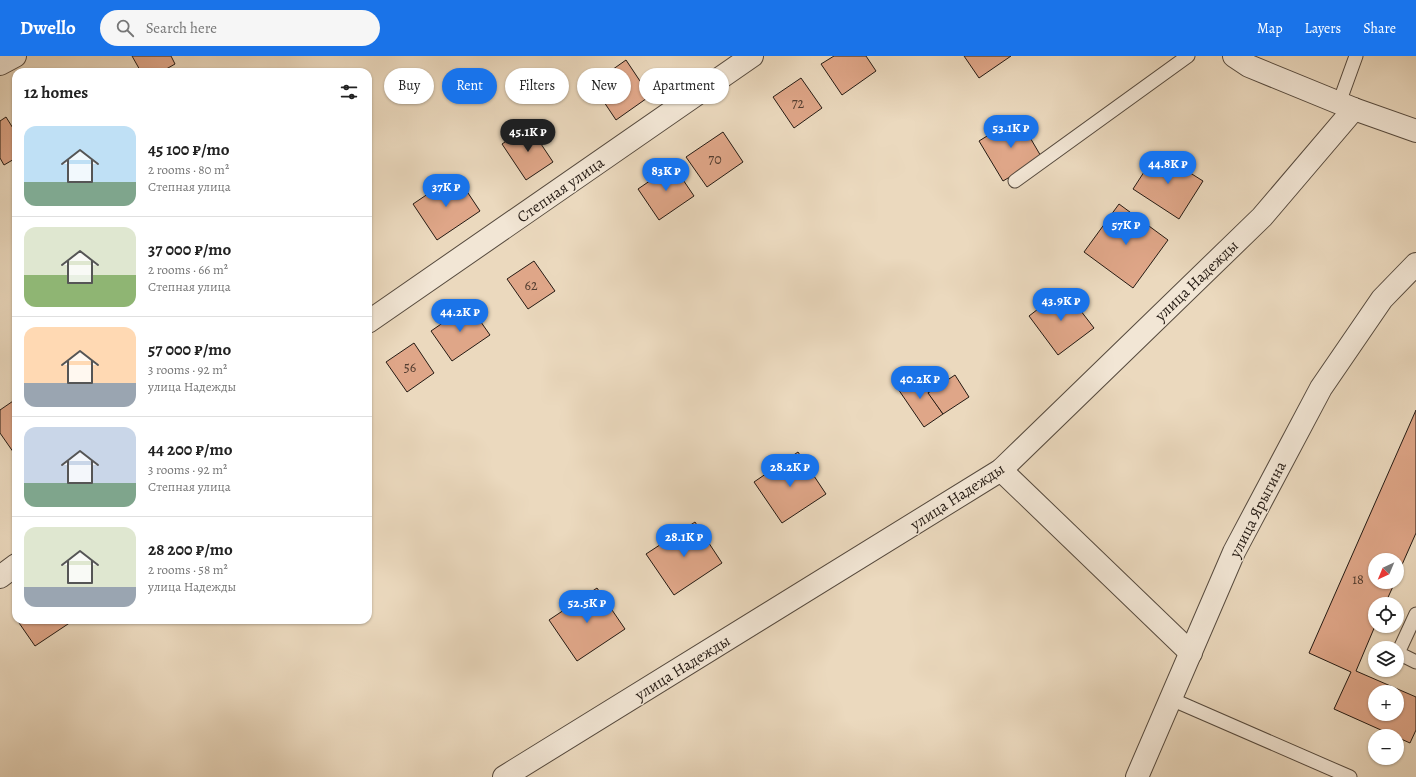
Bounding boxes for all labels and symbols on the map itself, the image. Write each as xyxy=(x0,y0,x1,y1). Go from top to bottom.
house number: 72 xyxy=(792,94,805,113)
pin: 53.1K ₽ xyxy=(974,115,1048,149)
pin: 45.1K ₽ xyxy=(491,119,565,153)
house number: 70 xyxy=(708,150,722,169)
street label: Степная улица xyxy=(513,151,609,228)
pin: 44.8K ₽ xyxy=(1131,151,1205,185)
pin: 83K ₽ xyxy=(638,158,694,192)
pin: 37K ₽ xyxy=(418,174,474,208)
pin: 57K ₽ xyxy=(1098,212,1154,246)
street label: улица Надежды xyxy=(1149,235,1243,327)
house number: 62 xyxy=(524,276,538,295)
pin: 43.9K ₽ xyxy=(1024,288,1098,322)
pin: 44.2K ₽ xyxy=(423,299,497,333)
house number: 56 xyxy=(404,358,416,377)
pin: 40.2K ₽ xyxy=(883,366,957,400)
pin: 28.2K ₽ xyxy=(753,454,827,488)
street label: улица Ярыгина xyxy=(1224,457,1292,562)
street label: улица Надежды xyxy=(905,458,1009,536)
pin: 28.1K ₽ xyxy=(647,524,721,558)
north arrow xyxy=(1368,553,1404,589)
house number: 18 xyxy=(1352,570,1364,589)
pin: 52.5K ₽ xyxy=(550,590,624,624)
street label: улица Надежды xyxy=(630,630,734,706)

